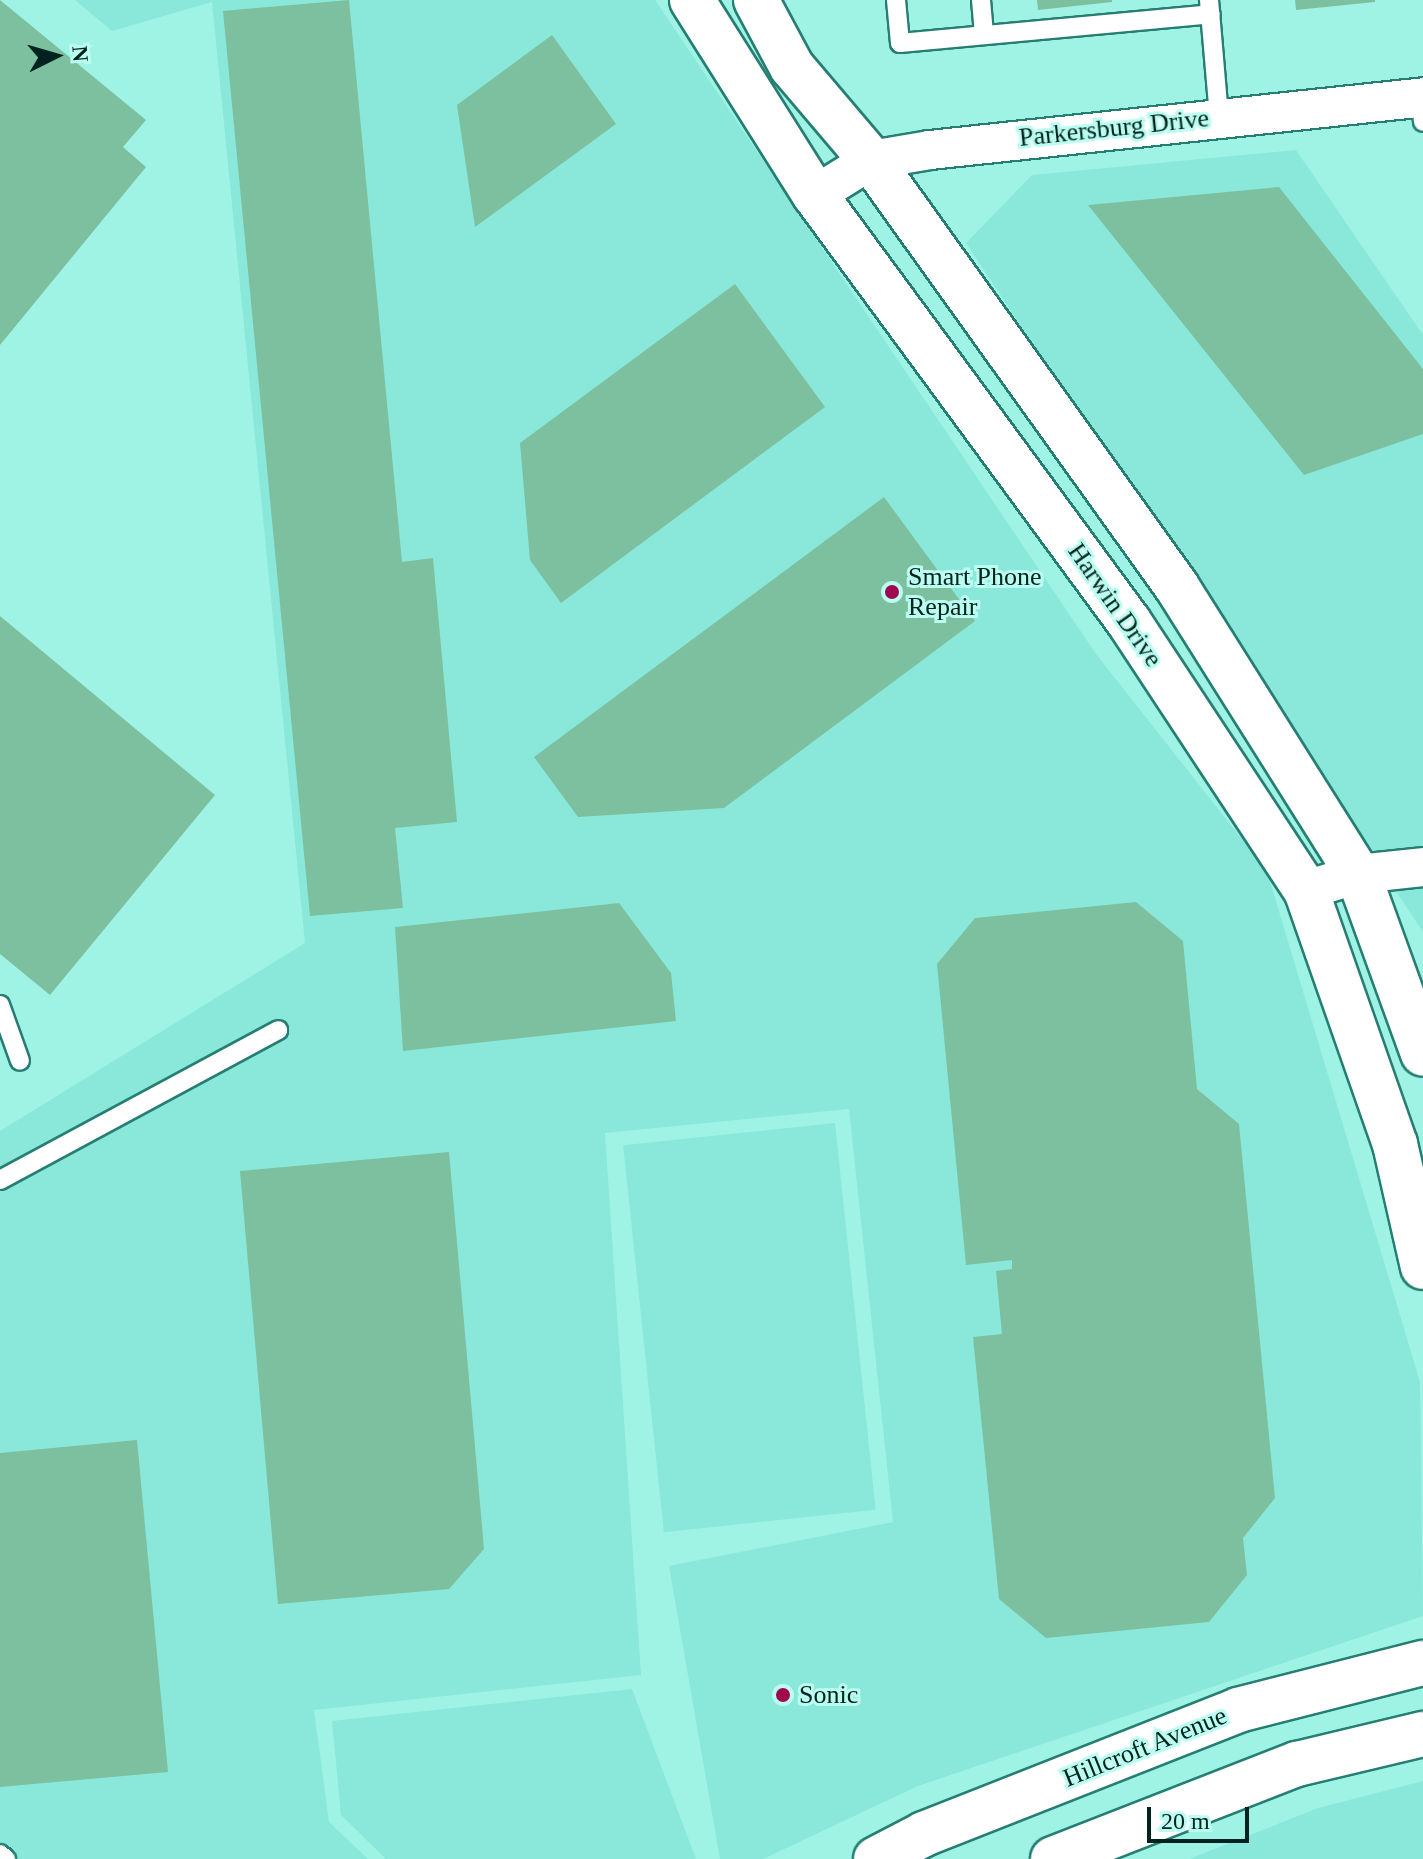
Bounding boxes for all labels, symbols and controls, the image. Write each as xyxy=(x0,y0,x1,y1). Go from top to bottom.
north arrow xyxy=(16,16,96,96)
text: N xyxy=(67,45,94,63)
street label: Parkersburg Drive xyxy=(1017,103,1211,153)
street label: Harwin Drive xyxy=(1061,537,1169,673)
place label: Smart Phone Repair xyxy=(908,561,1042,622)
marker: Smart Phone Repair xyxy=(883,583,901,601)
place label: Sonic xyxy=(799,1679,858,1711)
marker: Sonic xyxy=(774,1686,792,1704)
street label: Hillcroft Avenue xyxy=(1058,1700,1232,1794)
scale bar xyxy=(1151,1791,1253,1841)
text: 20 m xyxy=(1161,1808,1210,1834)

